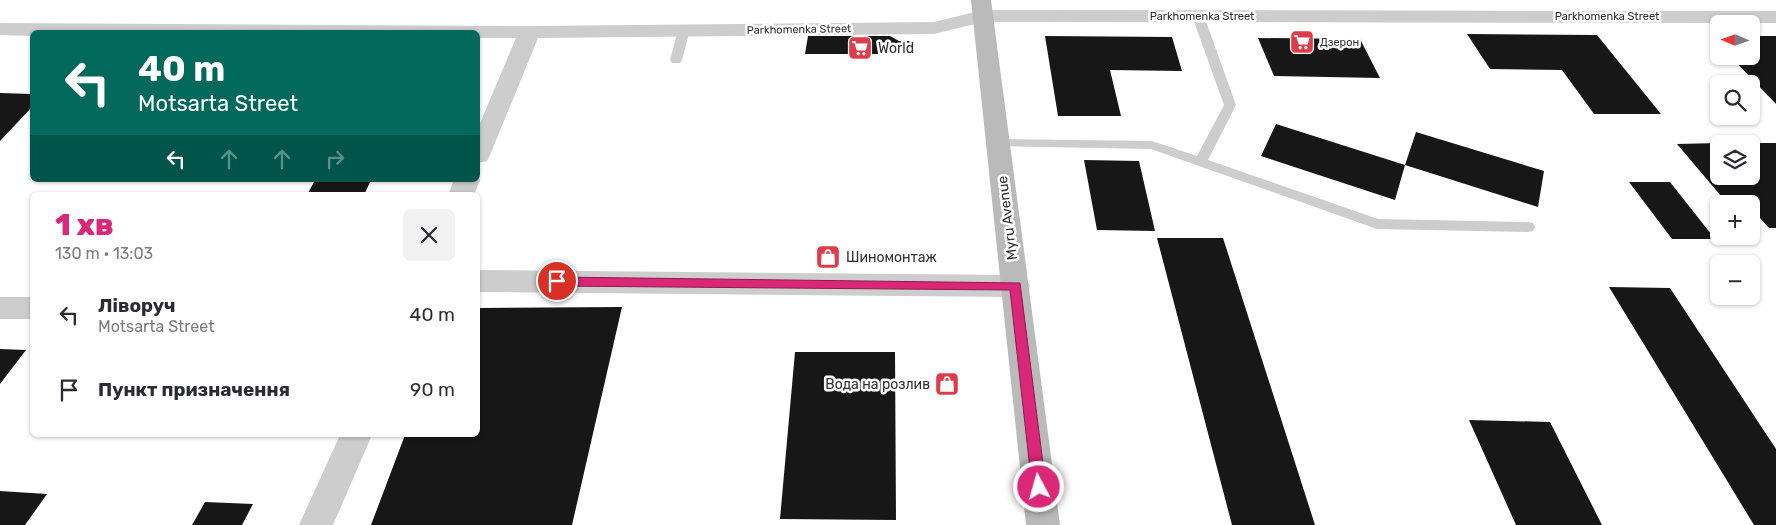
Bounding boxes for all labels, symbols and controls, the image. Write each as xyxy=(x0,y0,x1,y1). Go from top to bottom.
street label: Parkhomenka Street xyxy=(1150,10,1255,23)
street label: Parkhomenka Street xyxy=(1555,10,1660,23)
north arrow xyxy=(1710,15,1760,65)
map controls xyxy=(1710,15,1760,305)
street label: Parkhomenka Street xyxy=(747,22,852,37)
supermarket icon: Дзерон xyxy=(1289,29,1315,55)
supermarket icon: World xyxy=(847,35,873,61)
place label: Дзерон xyxy=(1320,36,1359,49)
place label: World xyxy=(878,40,914,57)
text: 40 m xyxy=(138,48,225,90)
icon: left xyxy=(55,50,120,115)
button: search xyxy=(1710,75,1760,125)
text: Motsarta Street xyxy=(138,90,298,117)
button: layers xyxy=(1710,135,1760,185)
icon: left xyxy=(162,145,190,173)
icon: ahead xyxy=(215,145,243,173)
icon: ahead xyxy=(268,145,296,173)
icon: right xyxy=(321,145,349,173)
street label: Myru Avenue xyxy=(994,175,1021,261)
button: + xyxy=(1710,195,1760,245)
text: 1 хв xyxy=(55,207,114,243)
button: close xyxy=(403,209,455,261)
text: 130 m · 13:03 xyxy=(55,244,153,263)
shop icon: Шиномонтаж xyxy=(815,244,841,270)
place label: Шиномонтаж xyxy=(846,249,937,266)
button: − xyxy=(1710,255,1760,305)
pin xyxy=(536,260,578,302)
icon: arrive xyxy=(543,267,571,295)
text: Ліворуч xyxy=(98,294,175,317)
icon: left xyxy=(55,301,83,329)
text: 40 m xyxy=(410,303,455,326)
text: Motsarta Street xyxy=(98,317,214,336)
shop icon: Вода на розлив xyxy=(934,371,960,397)
icon: arrive xyxy=(55,376,83,404)
place label: Вода на розлив xyxy=(825,376,930,393)
text: Пункт призначення xyxy=(98,378,290,401)
text: 90 m xyxy=(410,378,455,401)
position arrow xyxy=(1012,460,1064,512)

